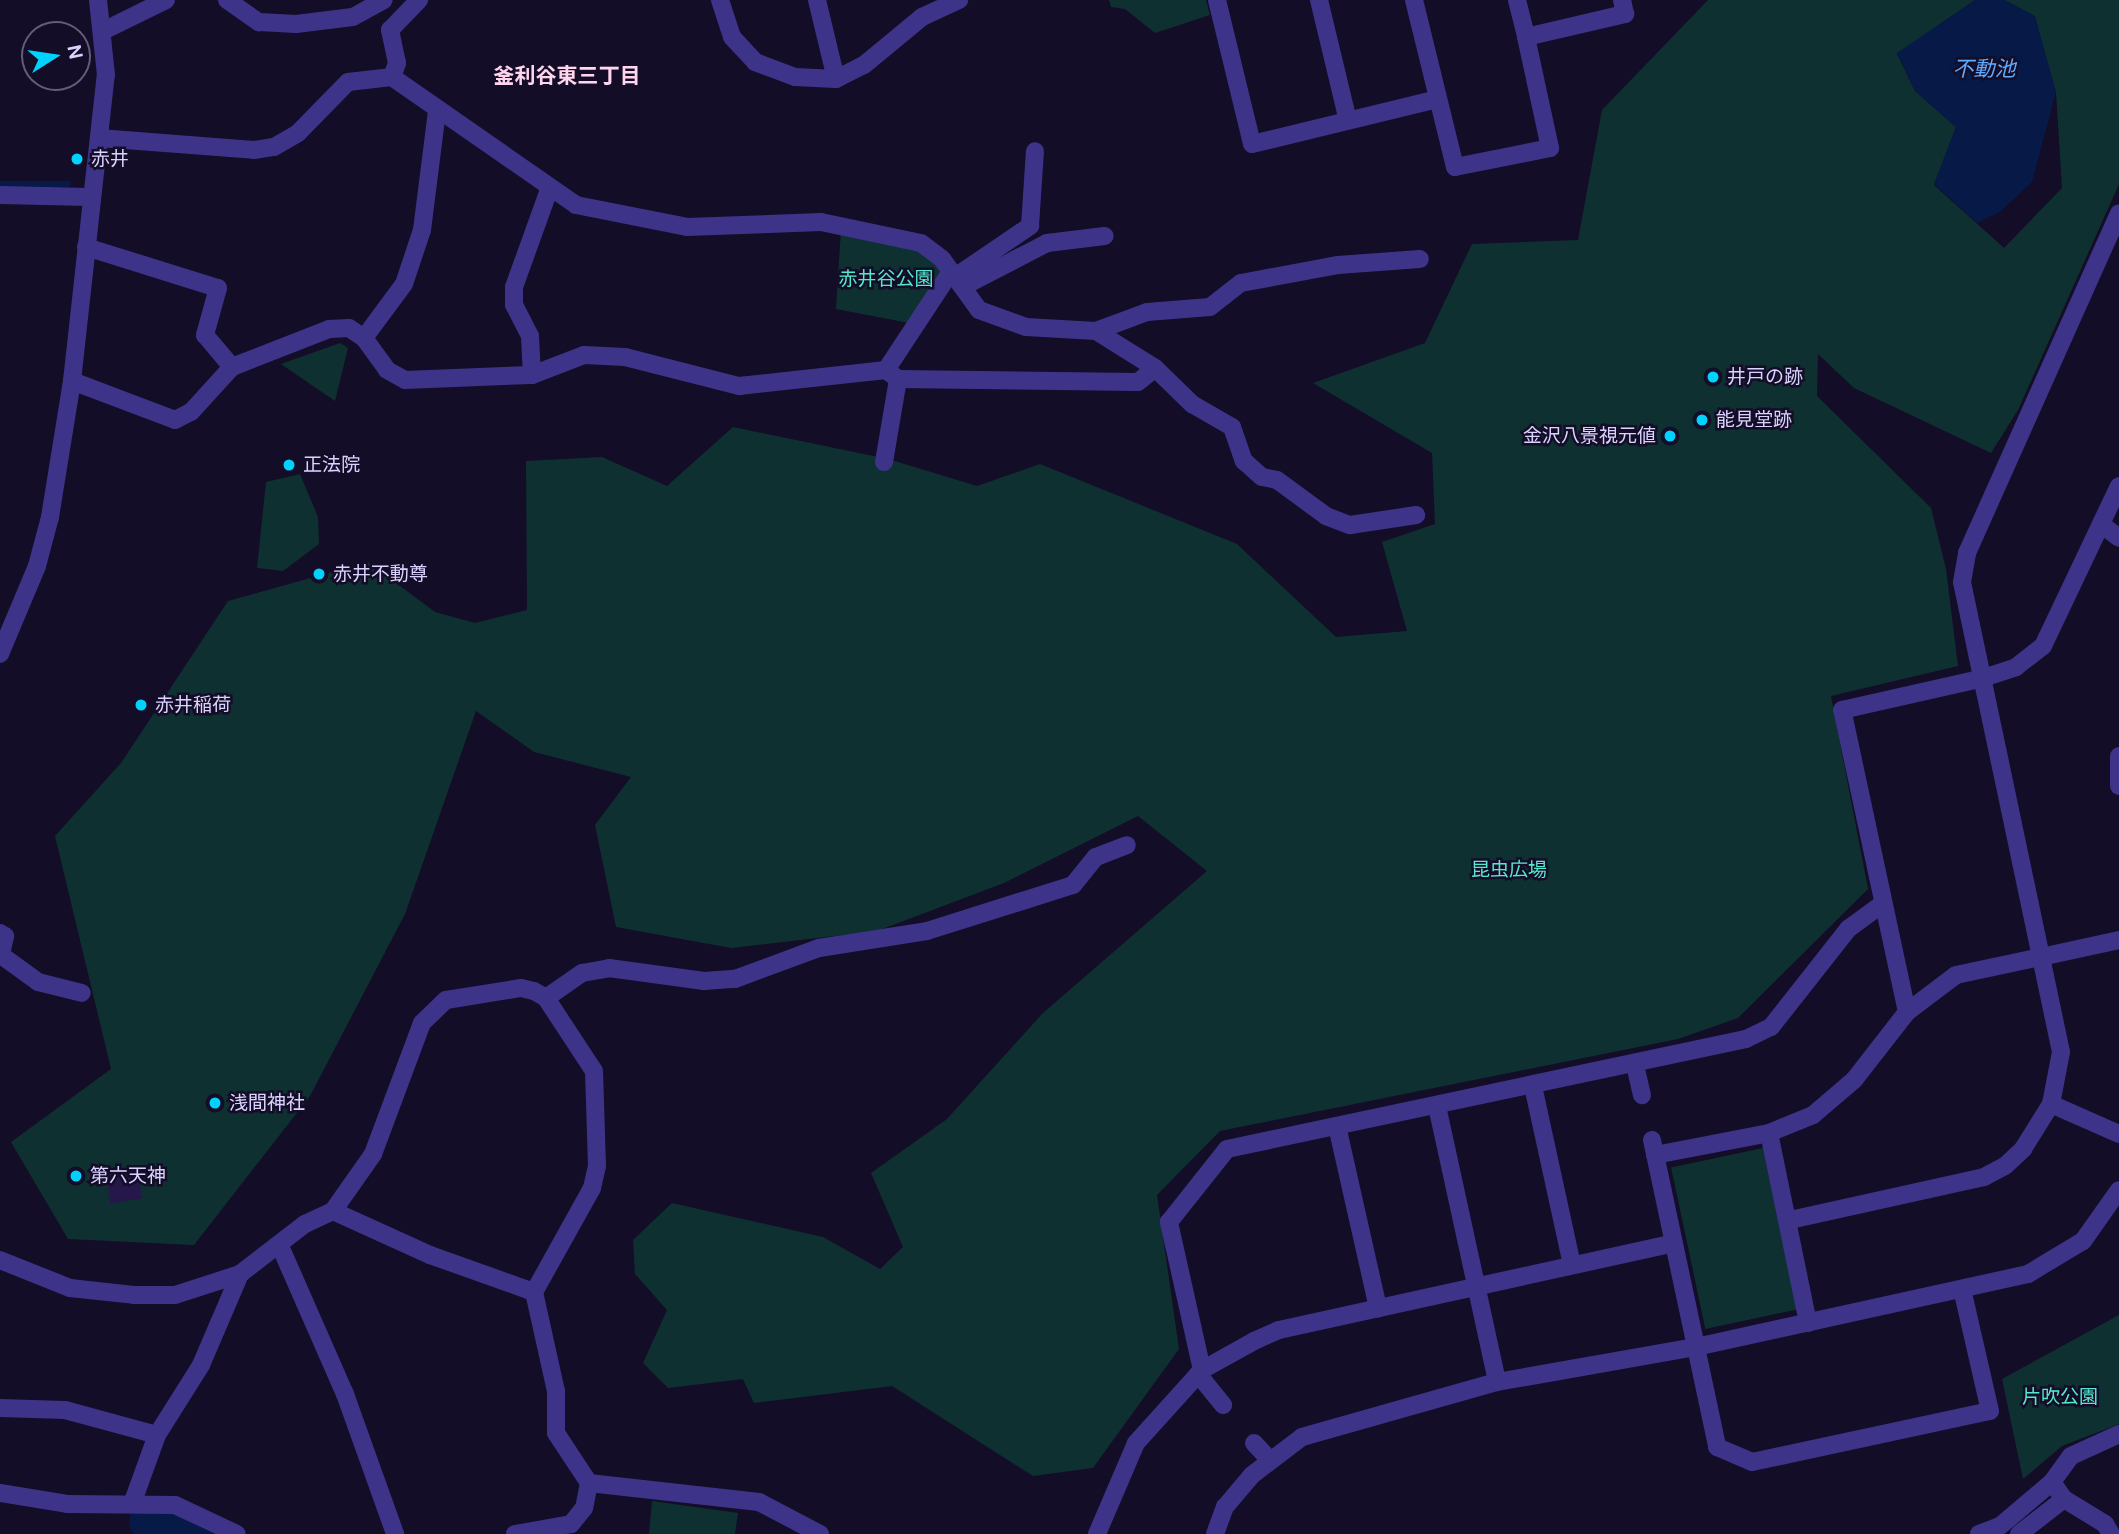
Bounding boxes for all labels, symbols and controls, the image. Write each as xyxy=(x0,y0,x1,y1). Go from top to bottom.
north arrow xyxy=(21,21,91,91)
text: N xyxy=(61,43,89,61)
water label: 不動池 xyxy=(1953,56,2015,82)
district label: 釜利谷東三丁目 xyxy=(494,63,640,89)
place label: 赤井 xyxy=(91,148,129,170)
marker: 赤井 xyxy=(69,151,85,167)
park label: 赤井谷公園 xyxy=(839,268,933,290)
place label: 井戸の跡 xyxy=(1727,366,1803,388)
marker: 井戸の跡 xyxy=(1705,369,1721,385)
place label: 能見堂跡 xyxy=(1716,409,1792,431)
marker: 能見堂跡 xyxy=(1694,412,1710,428)
place label: 金沢八景視元値 xyxy=(1523,425,1656,447)
marker: 金沢八景視元値 xyxy=(1662,428,1678,444)
place label: 正法院 xyxy=(303,454,360,476)
marker: 正法院 xyxy=(281,457,297,473)
place label: 赤井不動尊 xyxy=(333,563,428,585)
marker: 赤井不動尊 xyxy=(311,566,327,582)
place label: 赤井稲荷 xyxy=(155,694,231,716)
marker: 赤井稲荷 xyxy=(133,697,149,713)
park label: 昆虫広場 xyxy=(1471,859,1547,881)
place label: 浅間神社 xyxy=(229,1092,305,1114)
marker: 浅間神社 xyxy=(207,1095,223,1111)
place label: 第六天神 xyxy=(90,1165,166,1187)
marker: 第六天神 xyxy=(68,1168,84,1184)
park label: 片吹公園 xyxy=(2022,1386,2098,1408)

